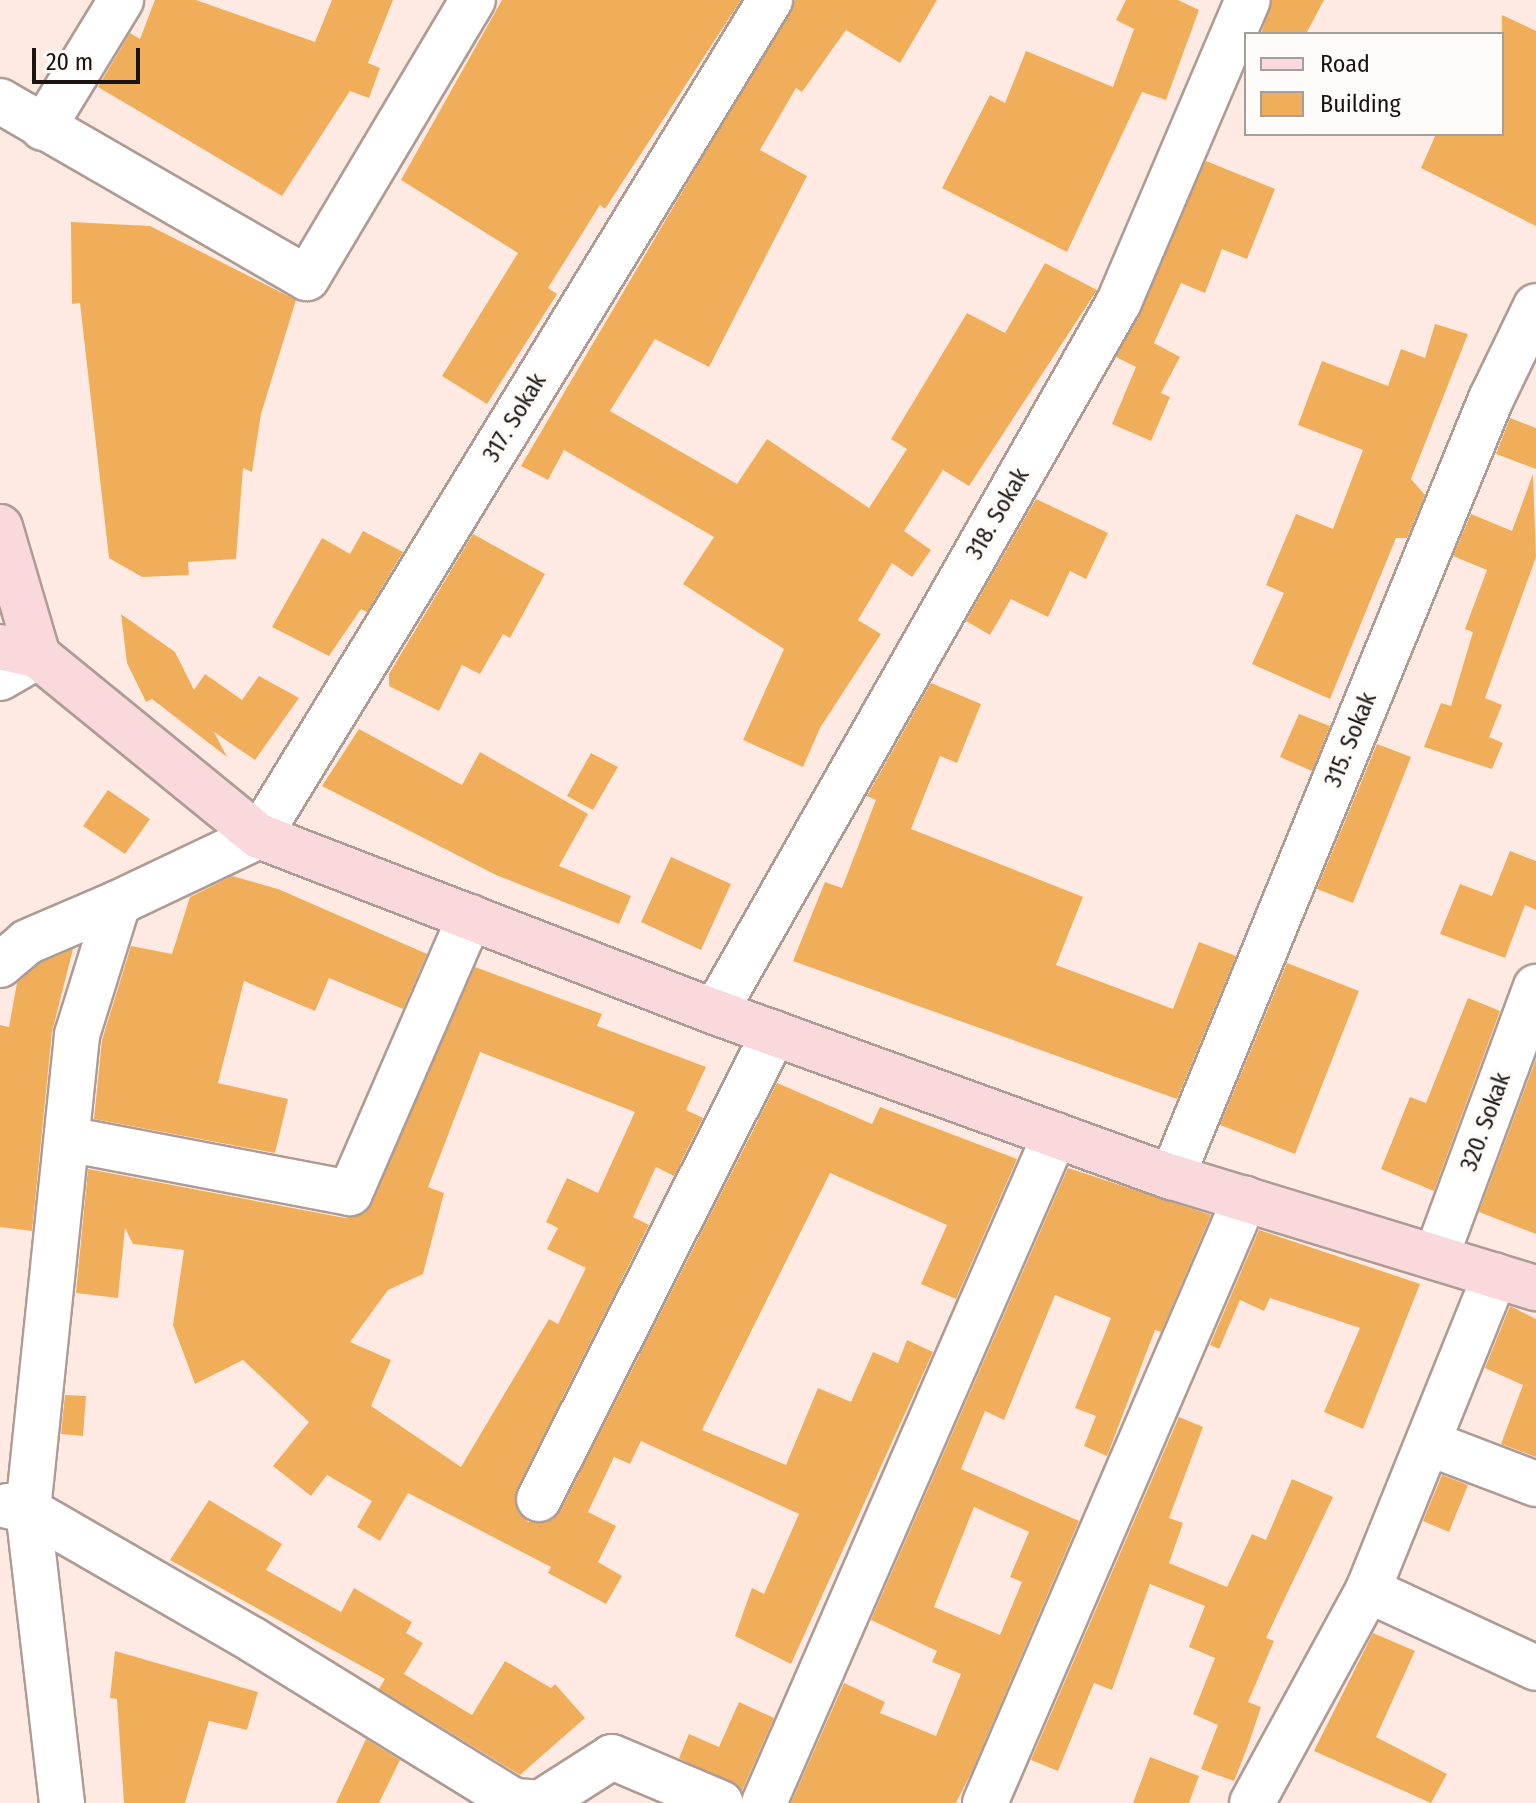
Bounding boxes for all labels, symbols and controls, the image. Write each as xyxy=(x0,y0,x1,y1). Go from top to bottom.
scale bar xyxy=(36,32,144,82)
legend xyxy=(1244,32,1504,136)
text: 20 m xyxy=(46,48,93,76)
text: Road xyxy=(1320,50,1370,78)
text: Building xyxy=(1320,90,1401,118)
street label: 317. Sokak xyxy=(477,368,553,468)
street label: 318. Sokak xyxy=(960,463,1036,565)
street label: 315. Sokak xyxy=(1319,688,1383,792)
street label: 320. Sokak xyxy=(1455,1069,1517,1175)

